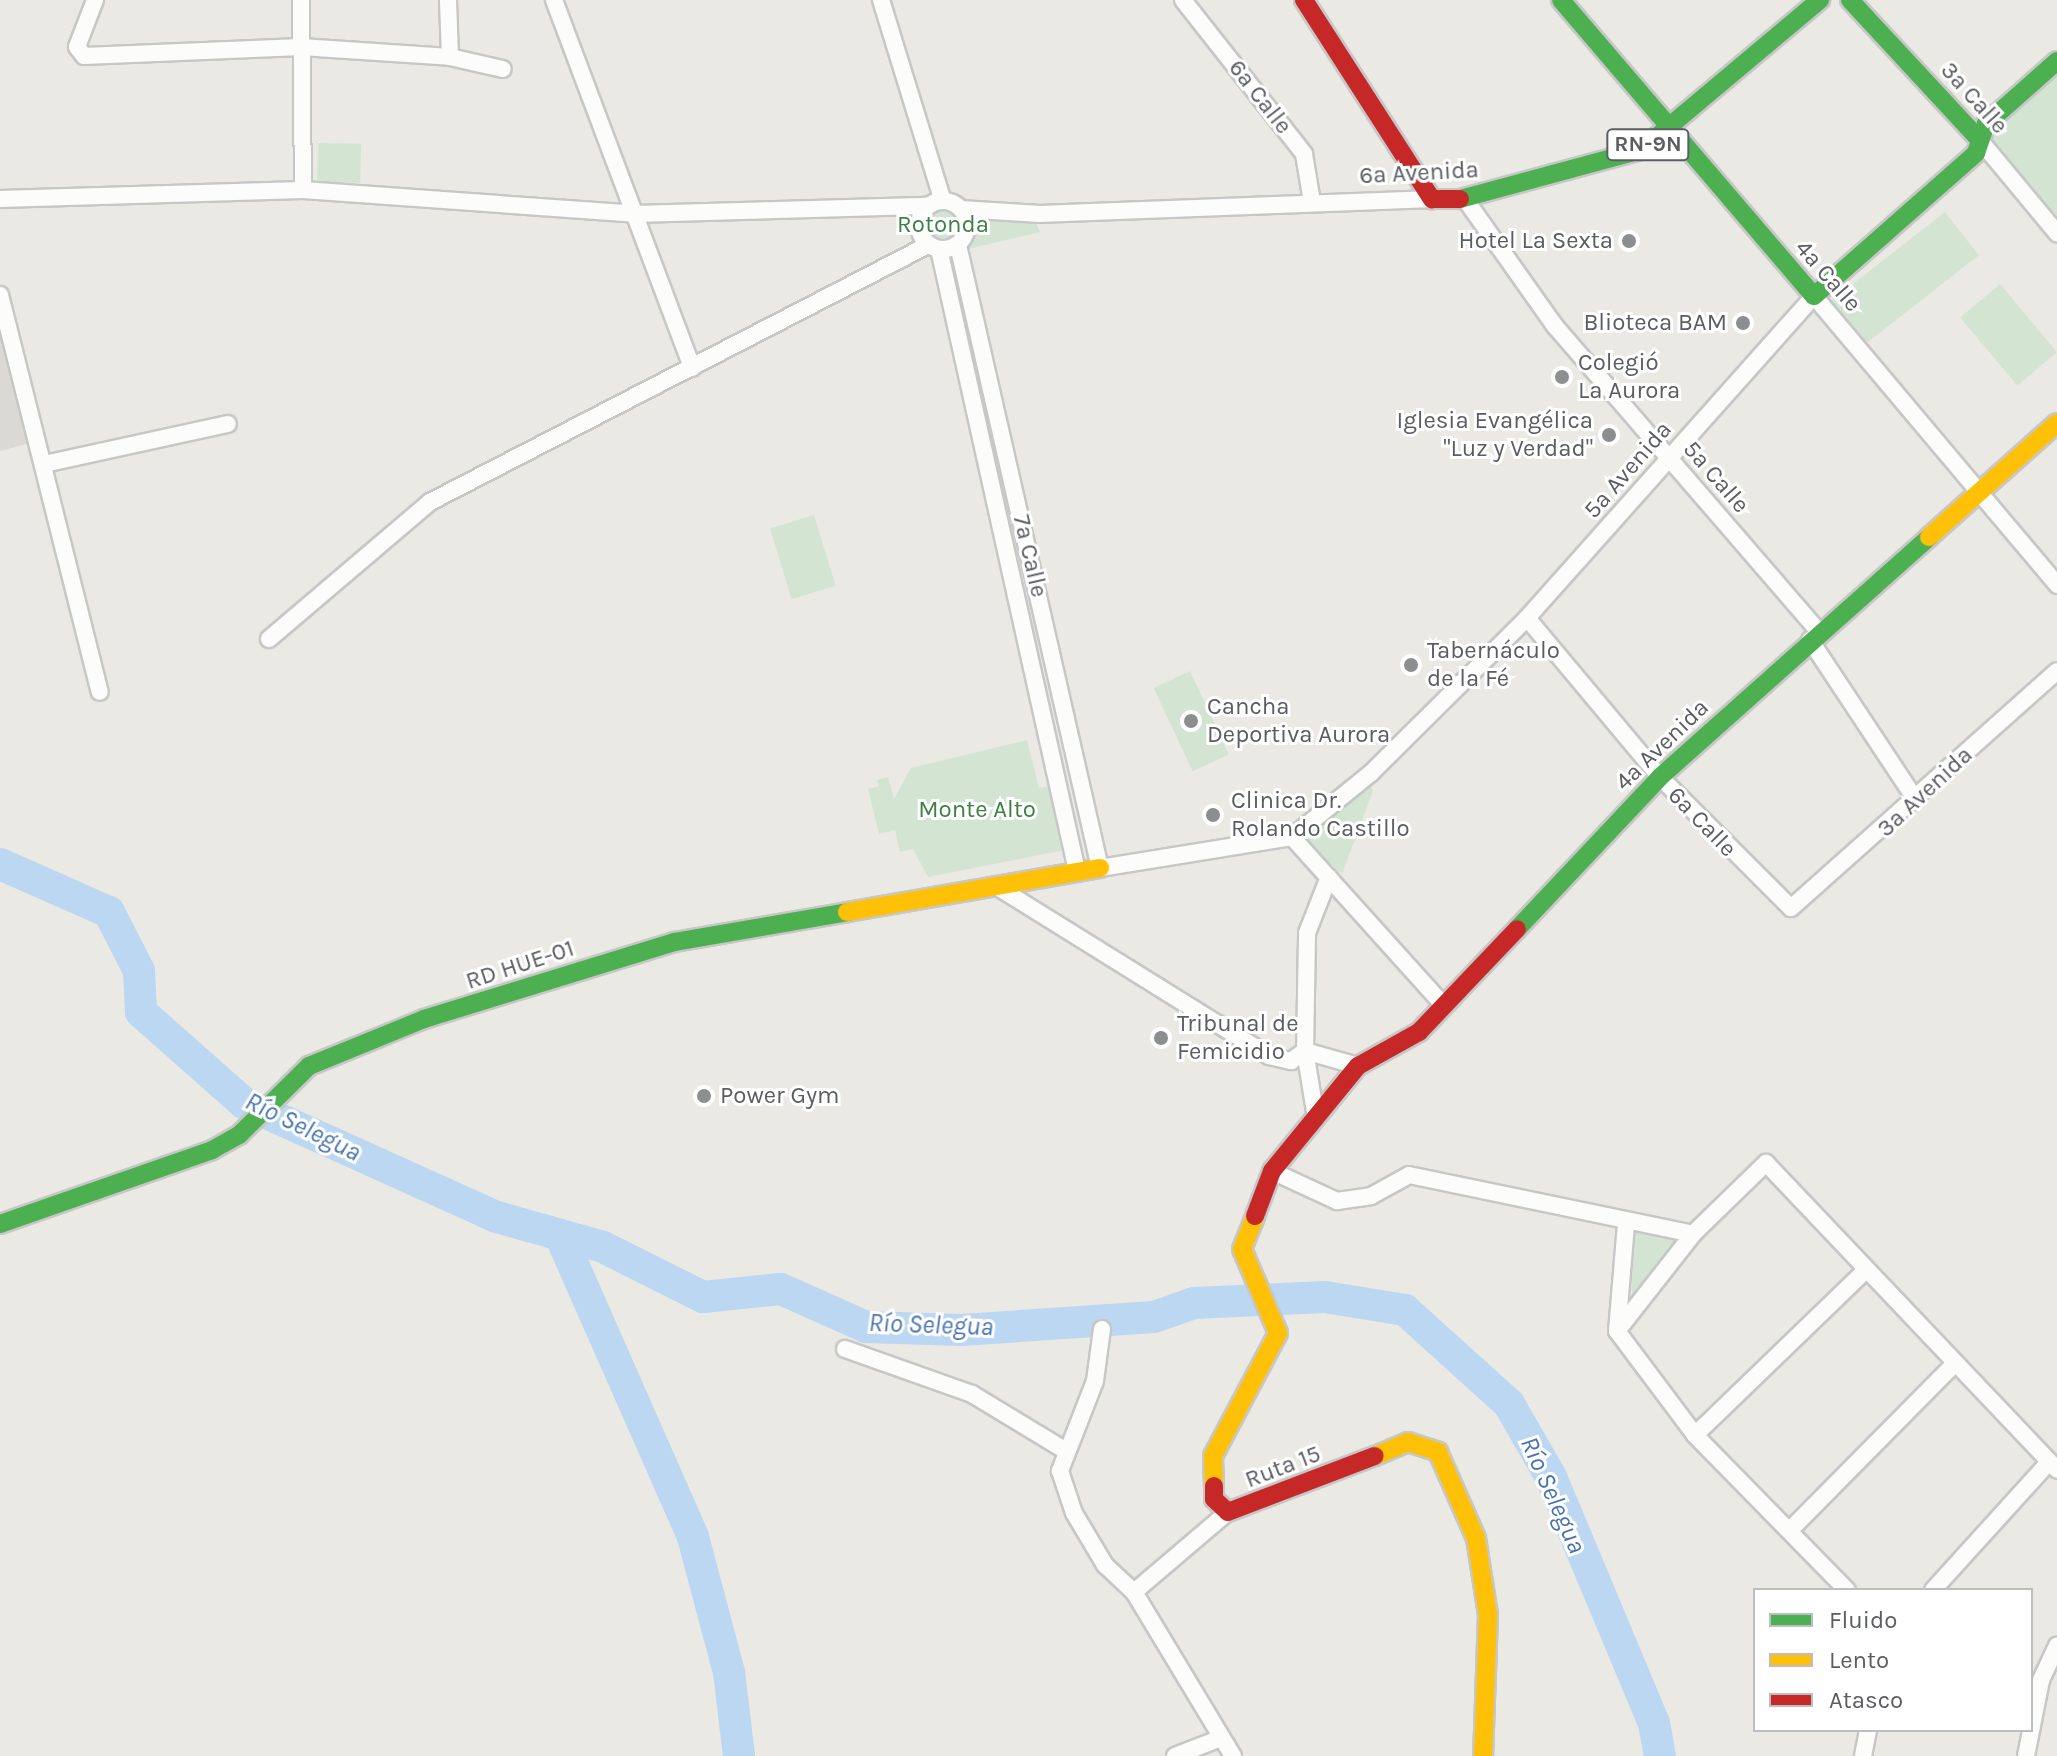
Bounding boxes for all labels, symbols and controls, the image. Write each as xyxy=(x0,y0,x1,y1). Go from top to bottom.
street label: 6a Calle xyxy=(1222,54,1298,140)
street label: 3a Calle xyxy=(1934,56,2014,140)
road number: RN-9N xyxy=(1606,127,1690,163)
street label: 6a Avenida xyxy=(1359,155,1479,191)
park label: Rotonda xyxy=(897,211,989,239)
place label: Hotel La Sexta xyxy=(1459,227,1613,255)
marker: Hotel La Sexta xyxy=(1620,232,1638,250)
street label: 4a Calle xyxy=(1789,234,1867,318)
place label: Blioteca BAM xyxy=(1583,309,1727,337)
marker: Blioteca BAM xyxy=(1734,314,1752,332)
place label: Colegió La Aurora xyxy=(1578,349,1680,405)
marker: Colegió La Aurora xyxy=(1553,368,1571,386)
place label: Iglesia Evangélica "Luz y Verdad" xyxy=(1396,407,1593,463)
street label: 5a Avenida xyxy=(1578,416,1678,524)
marker: Iglesia Evangélica "Luz y Verdad" xyxy=(1600,426,1618,444)
street label: 5a Calle xyxy=(1677,435,1755,519)
street label: 7a Calle xyxy=(1007,512,1053,600)
place label: Tabernáculo de la Fé xyxy=(1427,637,1560,693)
marker: Tabernáculo de la Fé xyxy=(1402,656,1420,674)
place label: Cancha Deportiva Aurora xyxy=(1207,693,1390,749)
street label: 4a Avenida xyxy=(1609,693,1715,797)
marker: Cancha Deportiva Aurora xyxy=(1182,712,1200,730)
street label: 3a Avenida xyxy=(1871,741,1979,843)
street label: 6a Calle xyxy=(1662,781,1742,863)
place label: Clinica Dr. Rolando Castillo xyxy=(1231,787,1410,843)
park label: Monte Alto xyxy=(918,796,1036,824)
marker: Clinica Dr. Rolando Castillo xyxy=(1202,804,1224,826)
street label: RD HUE-01 xyxy=(462,934,578,996)
place label: Tribunal de Femicidio xyxy=(1177,1010,1298,1066)
marker: Tribunal de Femicidio xyxy=(1152,1029,1170,1047)
place label: Power Gym xyxy=(720,1082,840,1110)
water label: Río Selegua xyxy=(240,1086,366,1168)
marker: Power Gym xyxy=(695,1087,713,1105)
water label: Río Selegua xyxy=(868,1307,994,1343)
water label: Río Selegua xyxy=(1513,1432,1593,1558)
street label: Ruta 15 xyxy=(1241,1439,1325,1495)
legend xyxy=(1753,1588,2033,1732)
text: Fluido xyxy=(1829,1606,1897,1634)
text: Lento xyxy=(1829,1646,1889,1674)
text: Atasco xyxy=(1829,1686,1903,1714)

